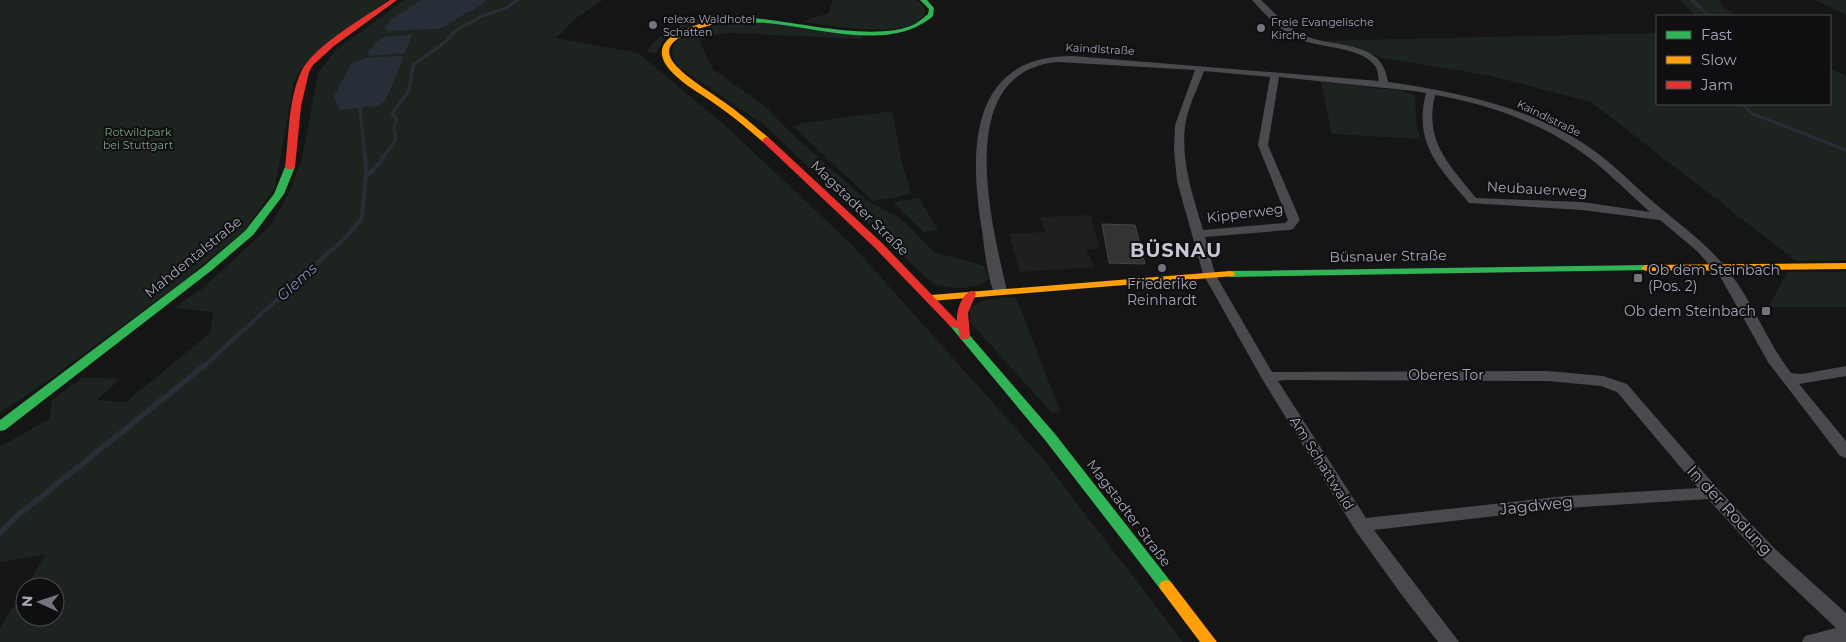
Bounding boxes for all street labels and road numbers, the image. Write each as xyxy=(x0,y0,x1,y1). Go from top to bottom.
street label: Kaindlstraße xyxy=(1065,40,1135,58)
street label: Kaindlstraße xyxy=(1515,97,1584,140)
street label: Magstadter Straße xyxy=(807,156,913,260)
street label: Neubauerweg xyxy=(1486,177,1588,201)
street label: Kipperweg xyxy=(1206,199,1284,227)
street label: Mahdentalstraße xyxy=(141,212,245,302)
street label: Büsnauer Straße xyxy=(1329,246,1447,266)
street label: Oberes Tor xyxy=(1408,366,1484,384)
street label: Am Schattwald xyxy=(1286,413,1358,513)
street label: Magstadter Straße xyxy=(1083,456,1175,570)
street label: In der Rodung xyxy=(1683,461,1776,559)
street label: Jagdweg xyxy=(1497,492,1574,519)

